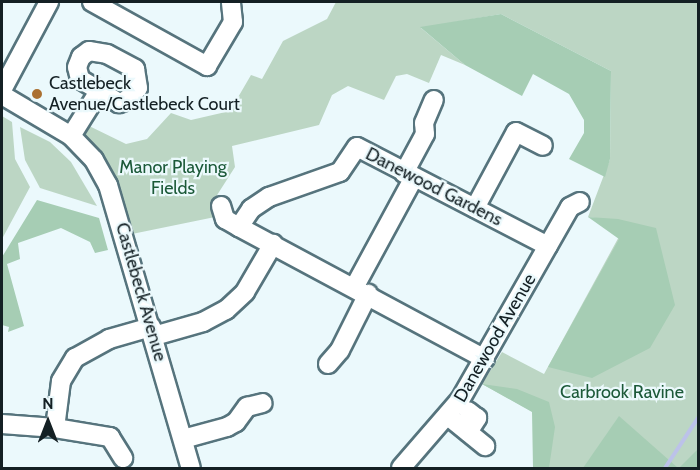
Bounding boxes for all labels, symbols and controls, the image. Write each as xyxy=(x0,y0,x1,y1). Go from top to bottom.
place label: Castlebeck Avenue/Castlebeck Court xyxy=(49,73,240,116)
marker: Castlebeck Avenue/Castlebeck Court xyxy=(30,87,44,101)
street label: Danewood Gardens xyxy=(362,143,506,231)
park label: Manor Playing Fields xyxy=(119,157,227,200)
street label: Castlebeck Avenue xyxy=(111,220,171,364)
street label: Danewood Avenue xyxy=(449,270,541,406)
park label: Carbrook Ravine xyxy=(560,381,684,403)
north arrow xyxy=(18,392,78,452)
text: N xyxy=(42,394,54,413)

